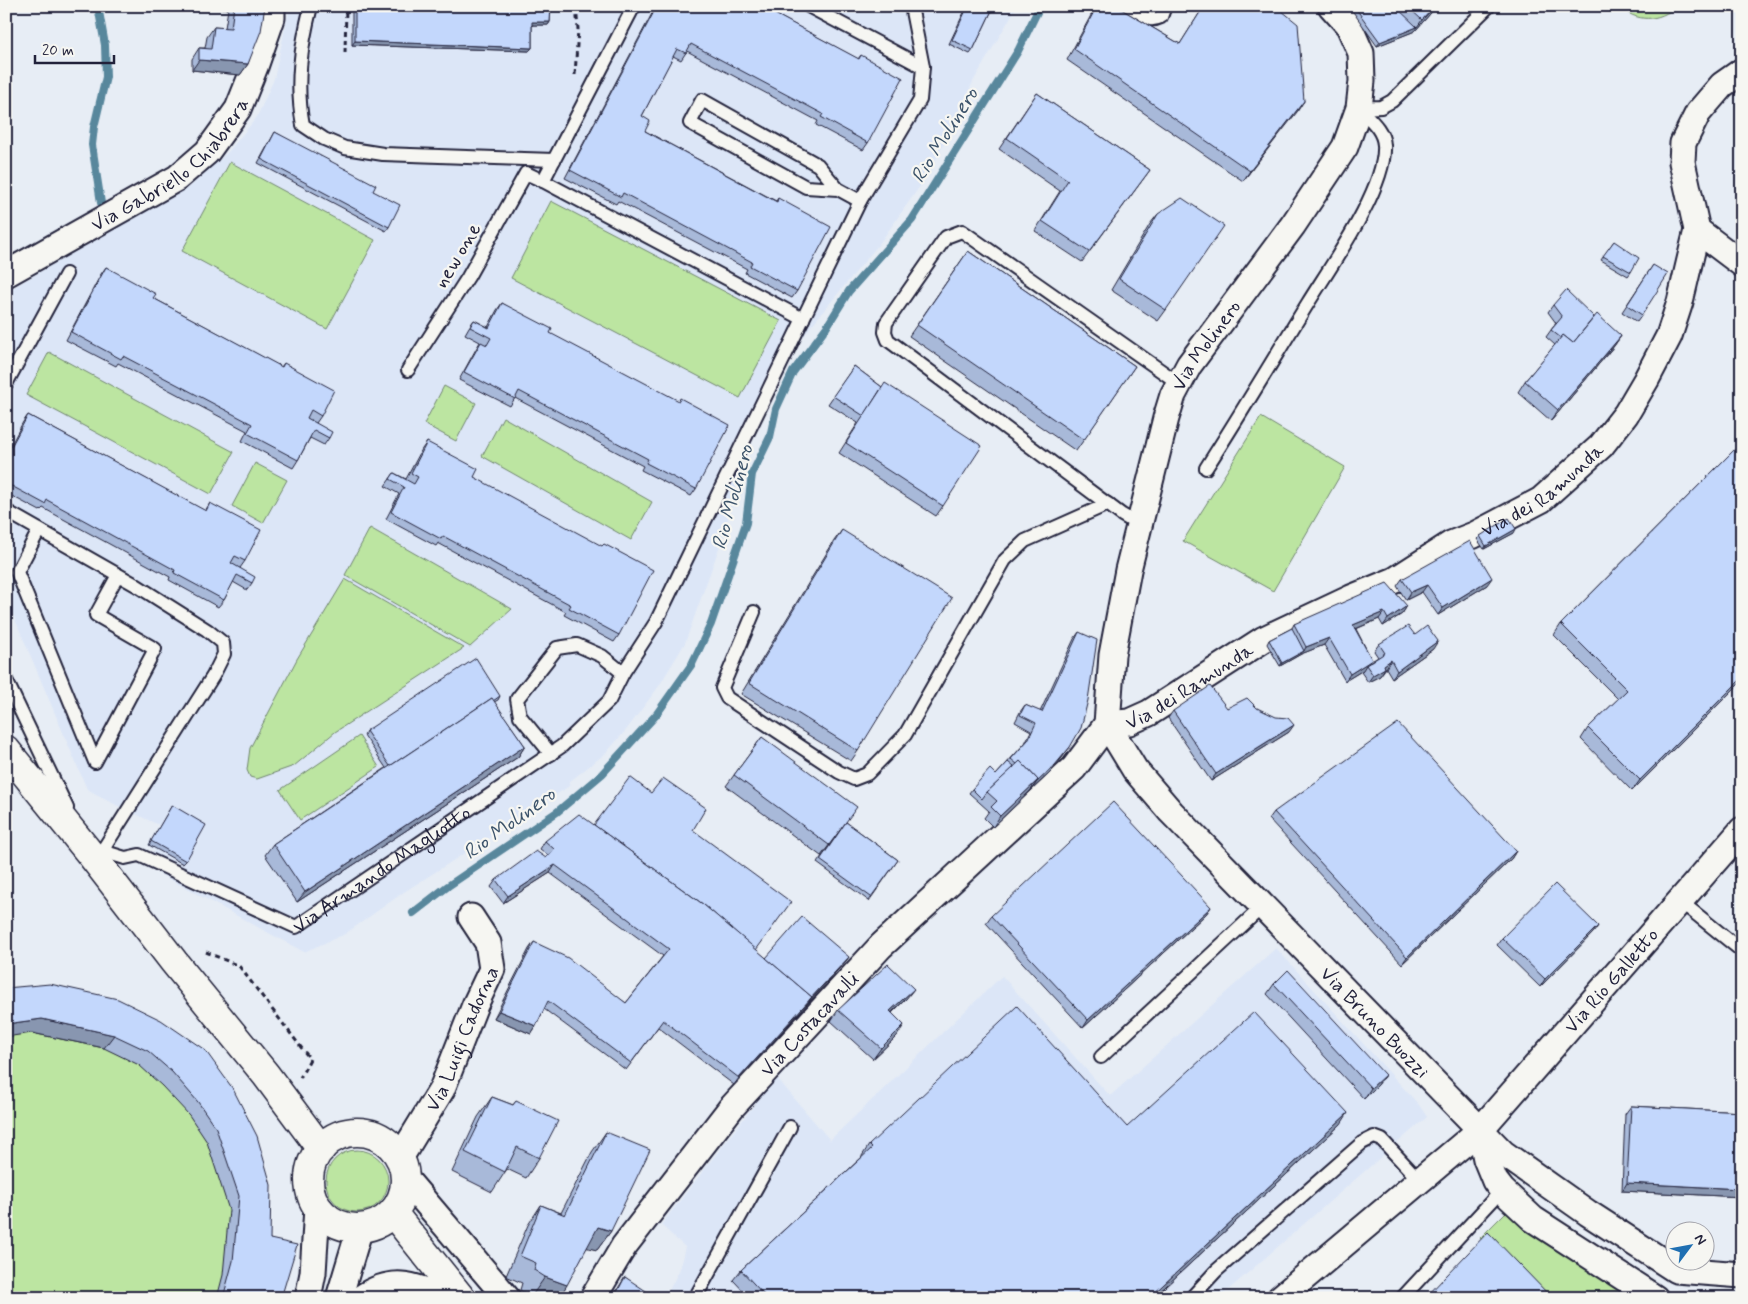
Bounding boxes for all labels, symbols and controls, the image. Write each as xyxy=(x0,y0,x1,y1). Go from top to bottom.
scale bar xyxy=(35,32,114,64)
text: 20 m xyxy=(42,41,74,61)
water label: Rio Molinero xyxy=(904,81,986,189)
street label: Via Gabriello Chiabrera xyxy=(86,95,256,239)
street label: new one xyxy=(428,218,488,293)
street label: Via Molinero xyxy=(1166,295,1248,396)
street label: Via dei Ramunda xyxy=(1476,437,1611,544)
water label: Rio Molinero xyxy=(706,440,761,553)
street label: Via dei Ramunda xyxy=(1121,637,1260,737)
water label: Rio Molinero xyxy=(458,780,562,867)
street label: Via Armando Magliotto xyxy=(288,800,477,941)
street label: Via Rio Galletto xyxy=(1558,923,1665,1040)
street label: Via Bruno Buozzi xyxy=(1313,961,1435,1085)
street label: Via Luigi Cadorna xyxy=(419,962,506,1117)
street label: Via Costacavalli xyxy=(755,966,866,1083)
north arrow xyxy=(1666,1222,1716,1272)
text: N xyxy=(1690,1231,1710,1248)

